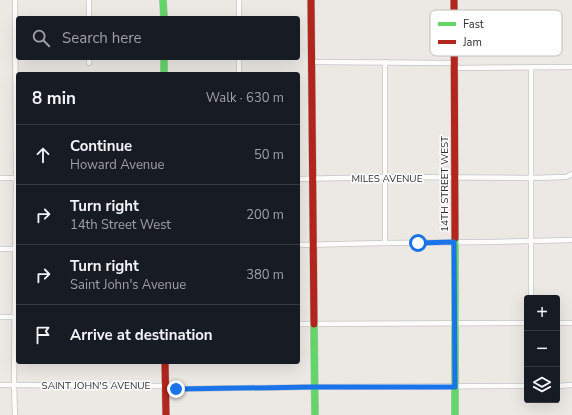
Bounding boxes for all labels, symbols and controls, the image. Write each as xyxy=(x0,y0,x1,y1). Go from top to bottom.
legend xyxy=(430,10,562,56)
search box xyxy=(16,16,300,60)
text: Fast xyxy=(463,17,484,32)
icon: search xyxy=(30,27,52,49)
text: Search here xyxy=(62,28,142,48)
text: Jam xyxy=(462,35,482,50)
text: 8 min xyxy=(32,87,76,110)
text: Walk · 630 m xyxy=(206,89,284,107)
text: Continue xyxy=(70,136,132,156)
street label: 14TH STREET WEST xyxy=(438,136,452,232)
icon: ahead xyxy=(32,144,54,166)
text: 50 m xyxy=(254,146,284,164)
text: Howard Avenue xyxy=(70,156,164,174)
street label: MILES AVENUE xyxy=(352,172,423,186)
text: Turn right xyxy=(70,196,139,216)
icon: right xyxy=(32,204,54,226)
text: 200 m xyxy=(246,206,284,224)
text: 14th Street West xyxy=(70,216,171,234)
route start xyxy=(409,234,427,252)
text: Turn right xyxy=(70,256,139,276)
icon: right xyxy=(32,264,54,286)
text: 380 m xyxy=(246,266,284,284)
text: Saint John's Avenue xyxy=(70,276,186,294)
map controls xyxy=(524,295,560,403)
button: + xyxy=(524,295,560,331)
icon: arrive xyxy=(32,324,54,346)
text: Arrive at destination xyxy=(70,325,213,345)
button: − xyxy=(524,331,560,367)
button: layers xyxy=(524,367,560,403)
street label: SAINT JOHN'S AVENUE xyxy=(42,379,151,393)
route end xyxy=(167,380,185,398)

